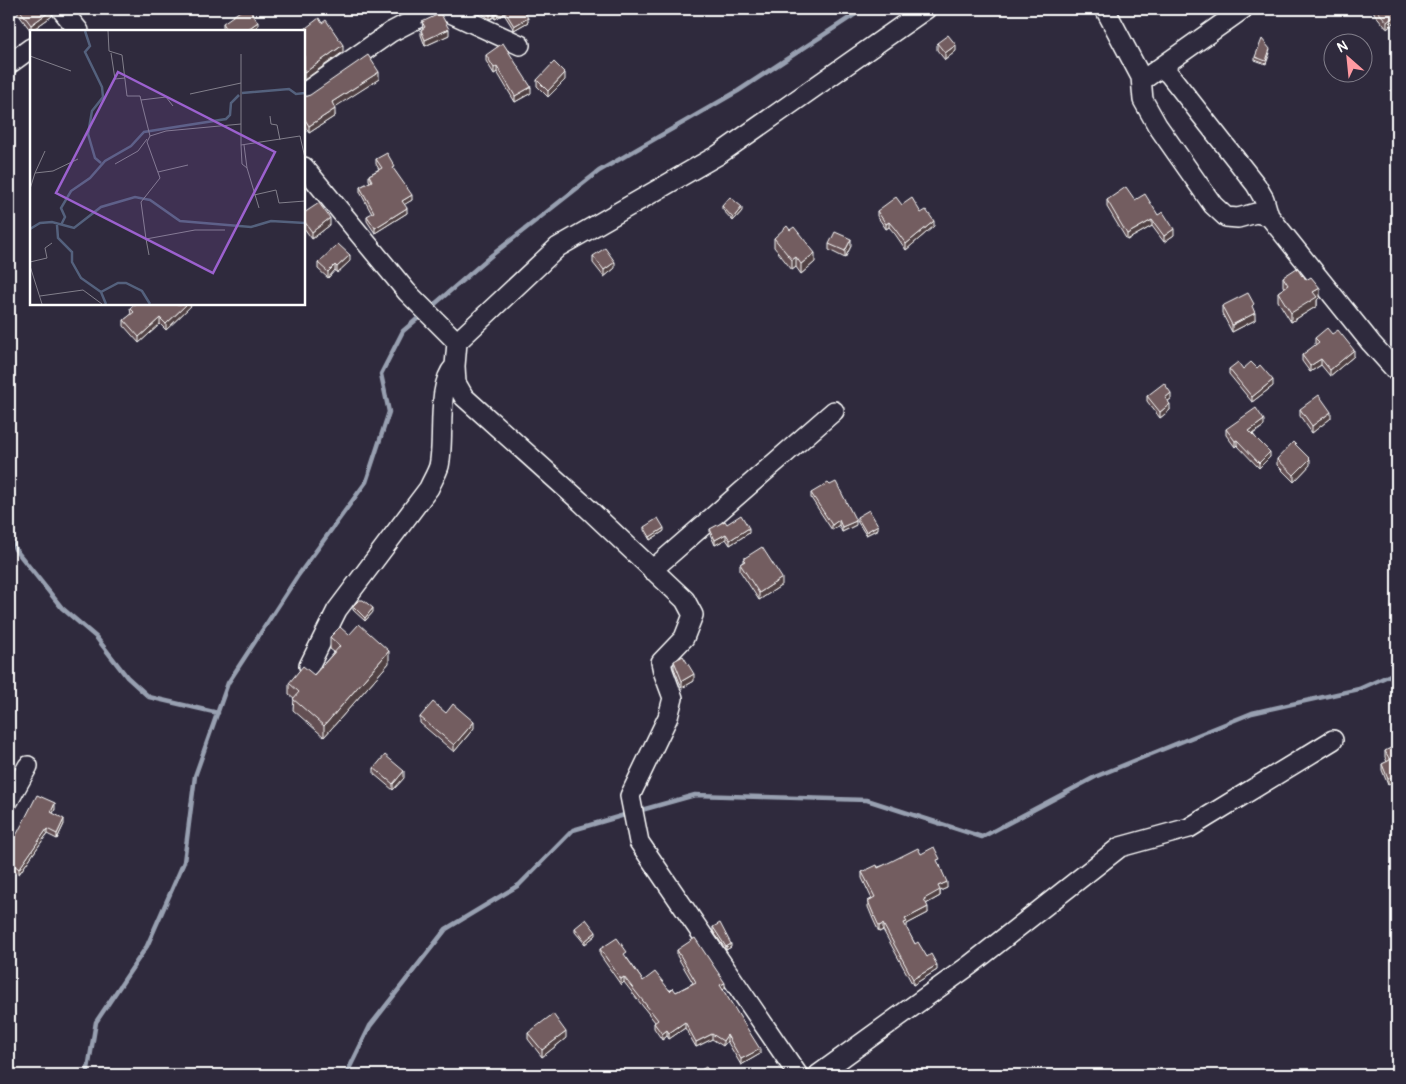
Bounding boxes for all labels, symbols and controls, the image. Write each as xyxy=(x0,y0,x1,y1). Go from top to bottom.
inset map xyxy=(30,30,305,305)
north arrow xyxy=(1324,32,1374,82)
text: N xyxy=(1334,37,1350,57)

